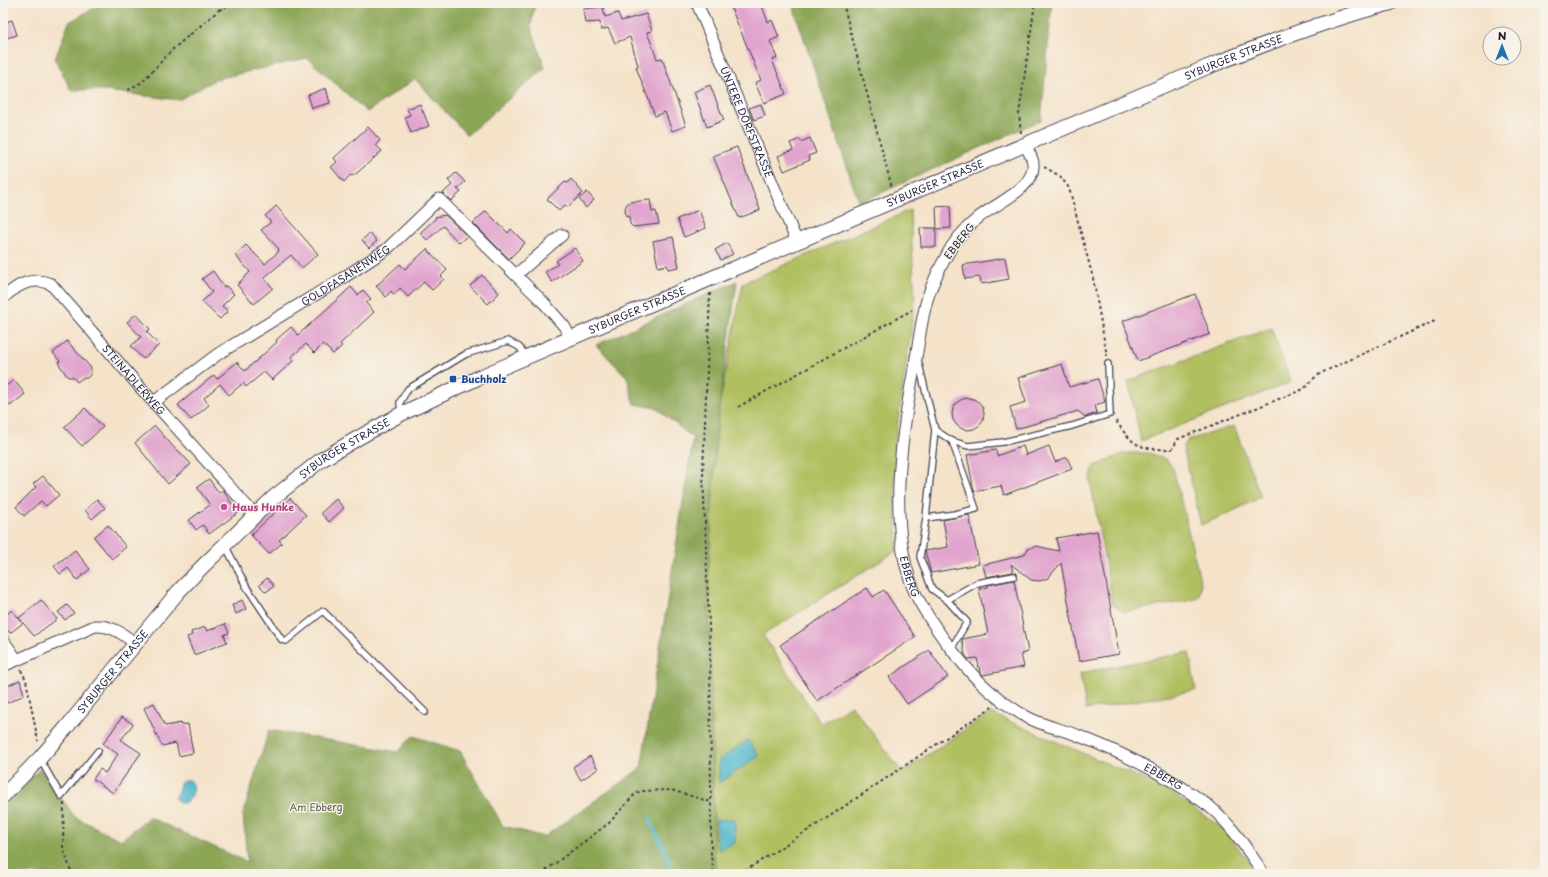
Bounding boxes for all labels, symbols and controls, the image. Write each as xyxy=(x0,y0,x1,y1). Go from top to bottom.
north arrow xyxy=(1482,26,1522,66)
text: N xyxy=(1498,27,1507,44)
street label: SYBURGER STRASSE xyxy=(1182,30,1285,83)
street label: UNTERE DORFSTRASSE xyxy=(717,64,777,180)
street label: SYBURGER STRASSE xyxy=(884,155,986,210)
street label: EBBERG xyxy=(940,219,978,262)
street label: GOLDFASANENWEG xyxy=(298,241,393,309)
street label: SYBURGER STRASSE xyxy=(586,282,688,337)
street label: STEINADLERWEG xyxy=(99,341,169,418)
place label: Buchholz xyxy=(461,371,506,386)
marker: Buchholz xyxy=(448,374,458,384)
street label: SYBURGER STRASSE xyxy=(296,414,392,482)
place label: Haus Hunke xyxy=(232,499,294,514)
marker: Haus Hunke xyxy=(219,502,229,512)
street label: EBBERG xyxy=(897,554,924,599)
street label: SYBURGER STRASSE xyxy=(73,626,151,716)
street label: EBBERG xyxy=(1142,759,1186,793)
park label: Am Ebberg xyxy=(289,799,343,814)

